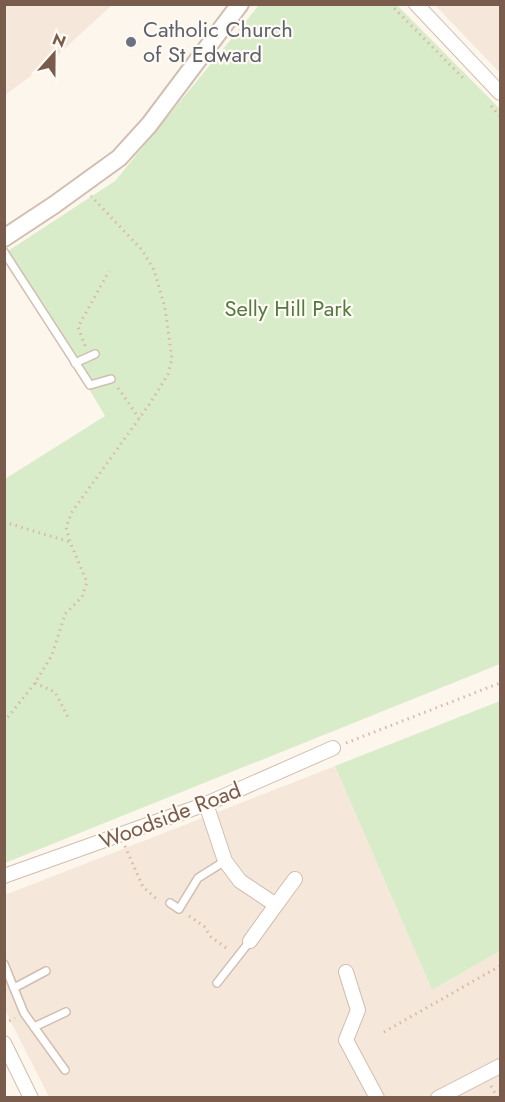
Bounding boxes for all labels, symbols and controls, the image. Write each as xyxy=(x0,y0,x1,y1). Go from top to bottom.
place label: Catholic Church of St Edward xyxy=(143,13,293,70)
north arrow xyxy=(24,24,84,84)
text: N xyxy=(49,27,69,53)
marker: Catholic Church of St Edward xyxy=(124,35,138,49)
park label: Selly Hill Park xyxy=(224,292,352,324)
street label: Woodside Road xyxy=(95,773,245,857)

